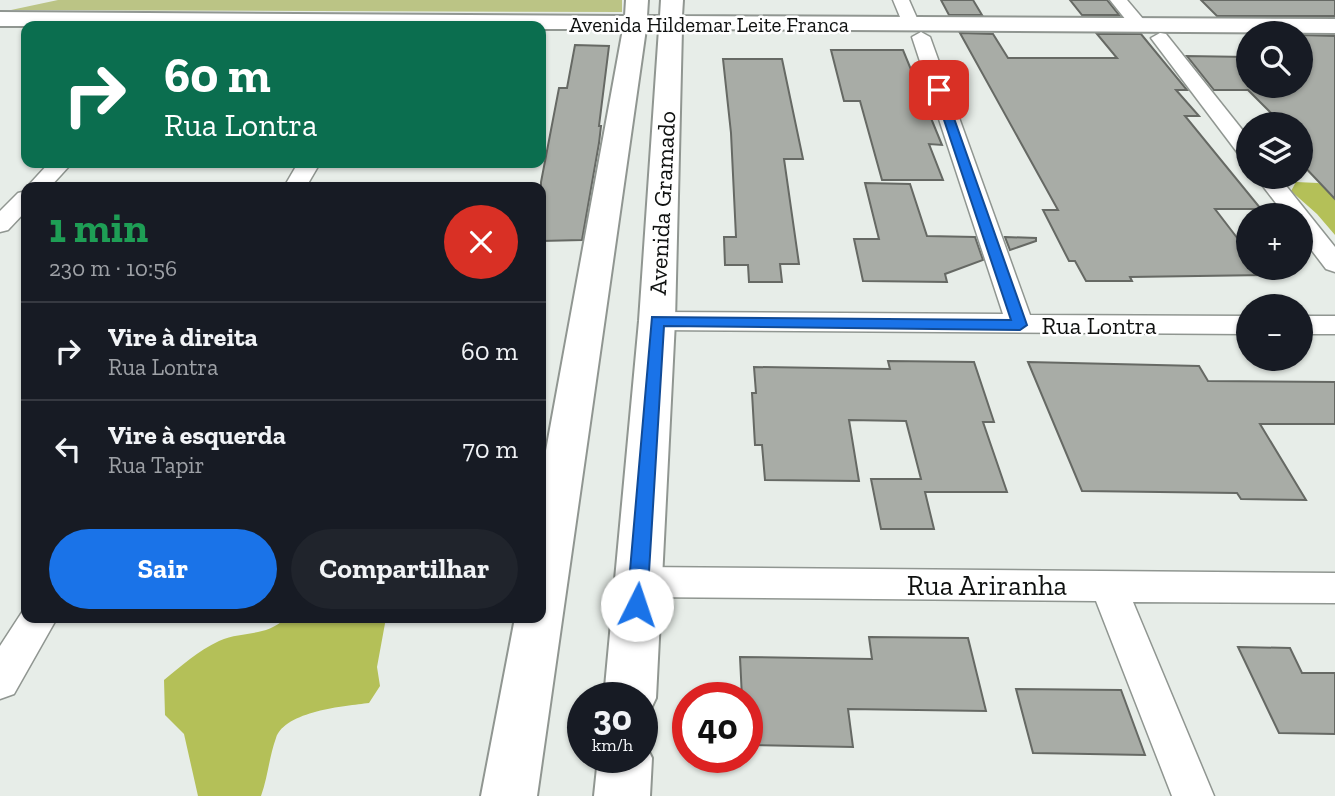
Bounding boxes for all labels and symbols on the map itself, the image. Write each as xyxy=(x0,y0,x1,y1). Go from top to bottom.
street label: Avenida Hildemar Leite Franca xyxy=(569,12,849,37)
pin xyxy=(909,60,969,120)
street label: Avenida Gramado xyxy=(643,110,681,296)
street label: Rua Lontra xyxy=(1041,311,1157,340)
position arrow xyxy=(600,568,674,642)
street label: Rua Ariranha xyxy=(907,569,1068,602)
speed limit sign: 40 xyxy=(672,682,763,773)

